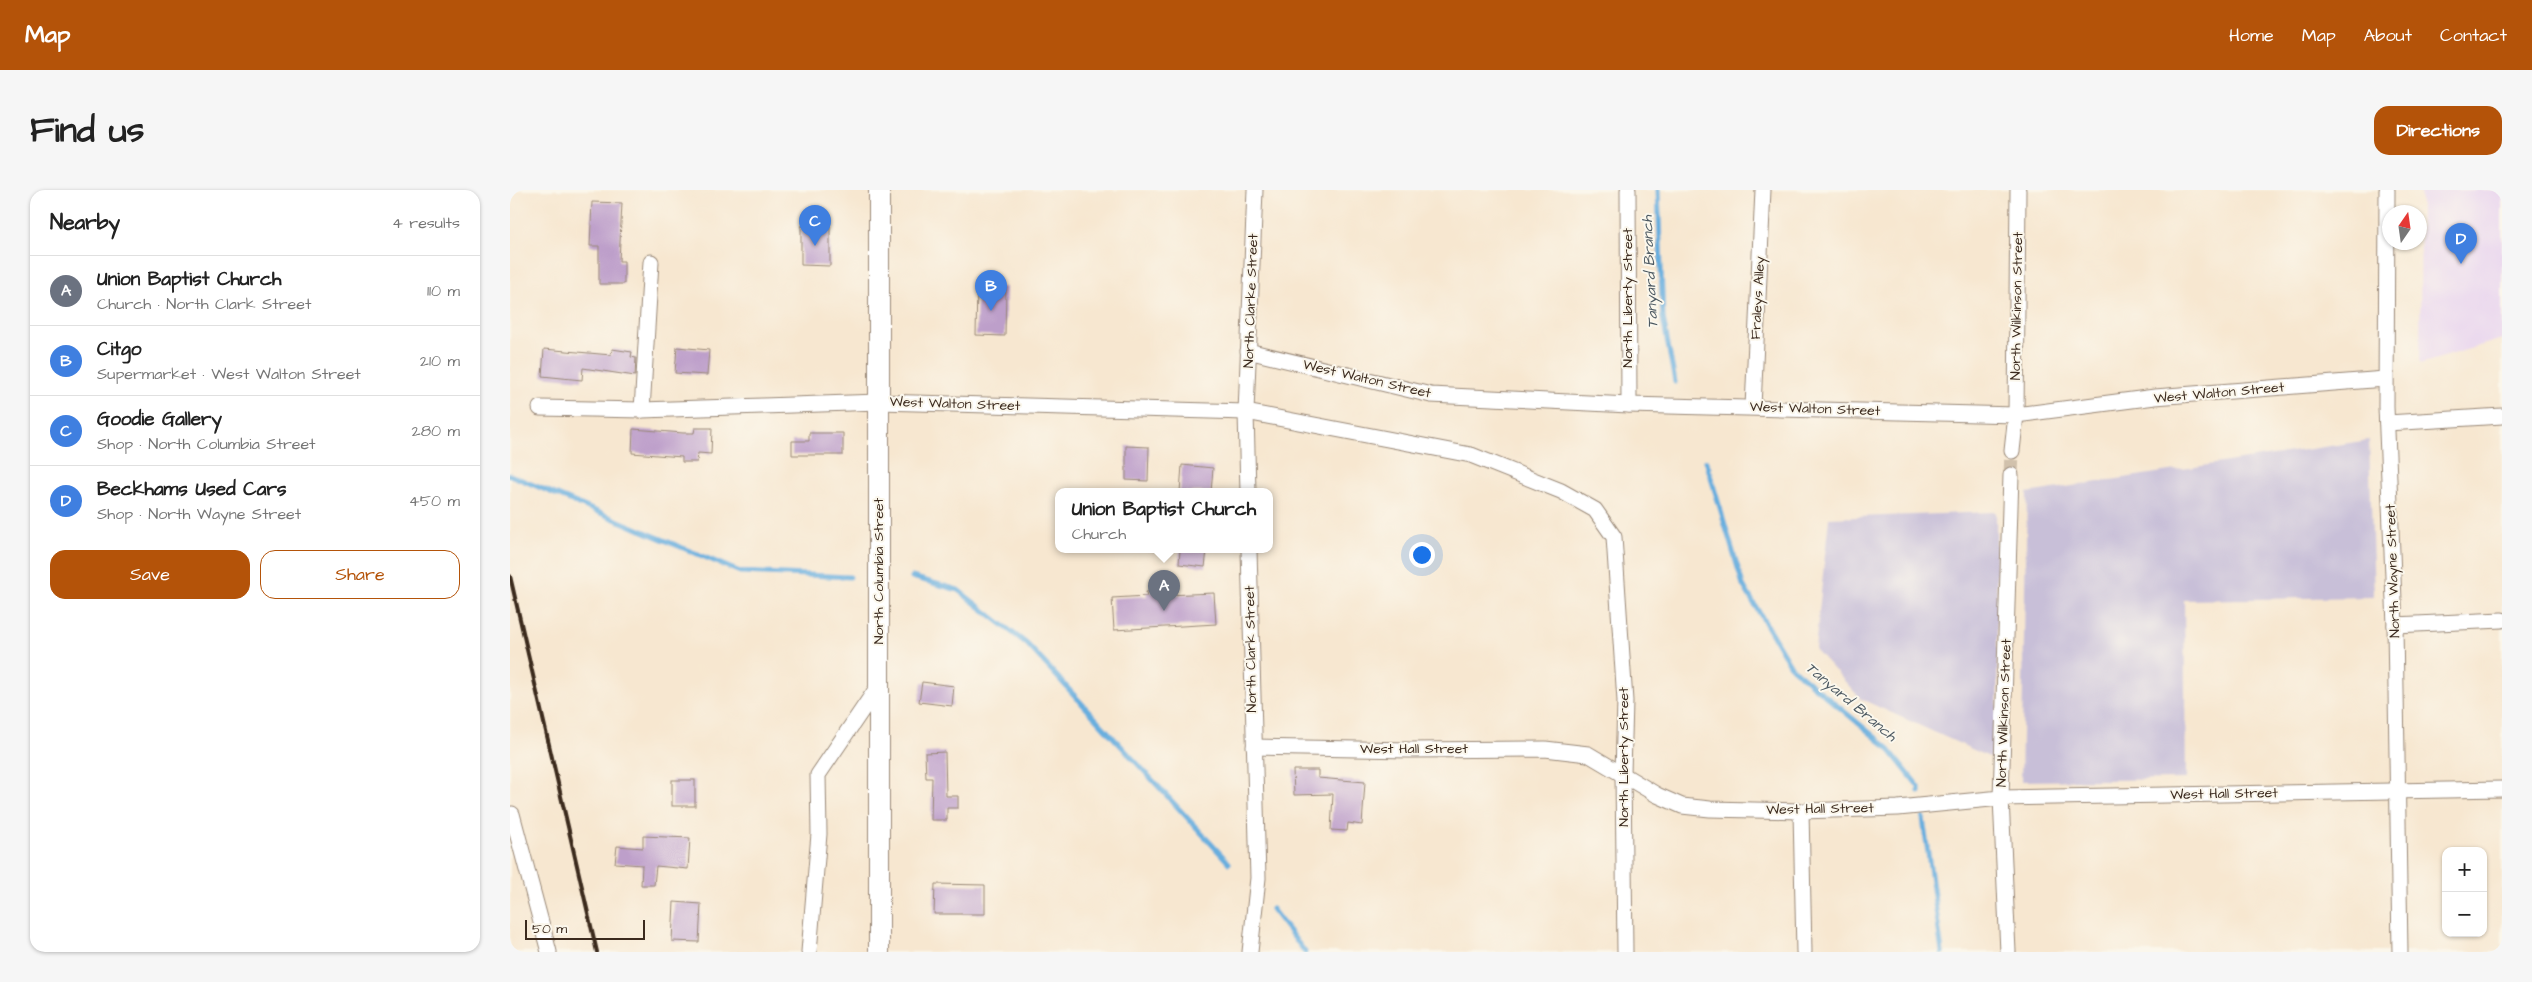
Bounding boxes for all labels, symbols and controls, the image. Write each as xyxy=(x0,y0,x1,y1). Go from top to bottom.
text: Map xyxy=(25,18,70,52)
text: Home xyxy=(2229,23,2274,48)
text: Map xyxy=(2302,23,2336,48)
text: About xyxy=(2364,23,2412,48)
text: Contact xyxy=(2440,23,2507,48)
text: Find us xyxy=(30,106,144,155)
button: Directions xyxy=(2374,106,2502,155)
pin: C xyxy=(799,205,831,246)
north arrow xyxy=(2382,205,2427,250)
text: Nearby xyxy=(50,208,120,237)
text: 4 results xyxy=(392,212,460,234)
water label: Tanyard Branch xyxy=(1637,214,1664,329)
pin: D xyxy=(2445,223,2477,264)
street label: North Liberty Street xyxy=(1618,228,1638,368)
street label: North Wilkinson Street xyxy=(2006,231,2028,380)
street label: North Clarke Street xyxy=(1239,233,1263,369)
street label: Fraleys Alley xyxy=(1746,256,1770,340)
text: Union Baptist Church xyxy=(97,266,281,293)
pin: B xyxy=(975,270,1007,311)
text: A xyxy=(61,280,71,302)
text: 110 m xyxy=(427,280,460,302)
text: Church · North Clark Street xyxy=(97,293,311,315)
text: Citgo xyxy=(97,336,142,363)
text: B xyxy=(60,350,72,372)
text: 210 m xyxy=(420,350,460,372)
street label: West Walton Street xyxy=(1301,355,1433,404)
text: Supermarket · West Walton Street xyxy=(97,363,361,385)
street label: West Walton Street xyxy=(2153,377,2285,409)
street label: West Walton Street xyxy=(889,392,1021,416)
street label: West Walton Street xyxy=(1749,397,1881,421)
text: Goodie Gallery xyxy=(97,406,222,433)
text: C xyxy=(60,420,72,442)
text: 280 m xyxy=(412,420,460,442)
text: Shop · North Columbia Street xyxy=(97,433,316,455)
text: Beckhams Used Cars xyxy=(97,476,286,503)
popup xyxy=(1055,488,1273,553)
text: D xyxy=(61,490,71,512)
text: 450 m xyxy=(409,490,460,512)
text: Union Baptist Church xyxy=(1072,496,1256,523)
street label: North Columbia Street xyxy=(869,497,889,644)
text: Shop · North Wayne Street xyxy=(97,503,301,525)
street label: North Wayne Street xyxy=(2381,503,2405,638)
text: Church xyxy=(1072,523,1126,545)
your location xyxy=(1409,542,1435,568)
button: Save xyxy=(50,550,250,599)
button: Share xyxy=(260,550,460,599)
pin: A xyxy=(1148,570,1180,611)
street label: North Clark Street xyxy=(1240,585,1262,713)
street label: North Wilkinson Street xyxy=(1991,638,2017,788)
water label: Tanyard Branch xyxy=(1800,658,1902,748)
street label: North Liberty Street xyxy=(1614,687,1634,827)
street label: West Hall Street xyxy=(1360,739,1468,759)
street label: West Hall Street xyxy=(2170,783,2278,805)
street label: West Hall Street xyxy=(1766,798,1874,820)
map controls xyxy=(2442,847,2487,937)
button: + xyxy=(2442,847,2487,892)
button: − xyxy=(2442,892,2487,937)
scale bar xyxy=(525,917,645,940)
text: 50 m xyxy=(532,919,567,939)

